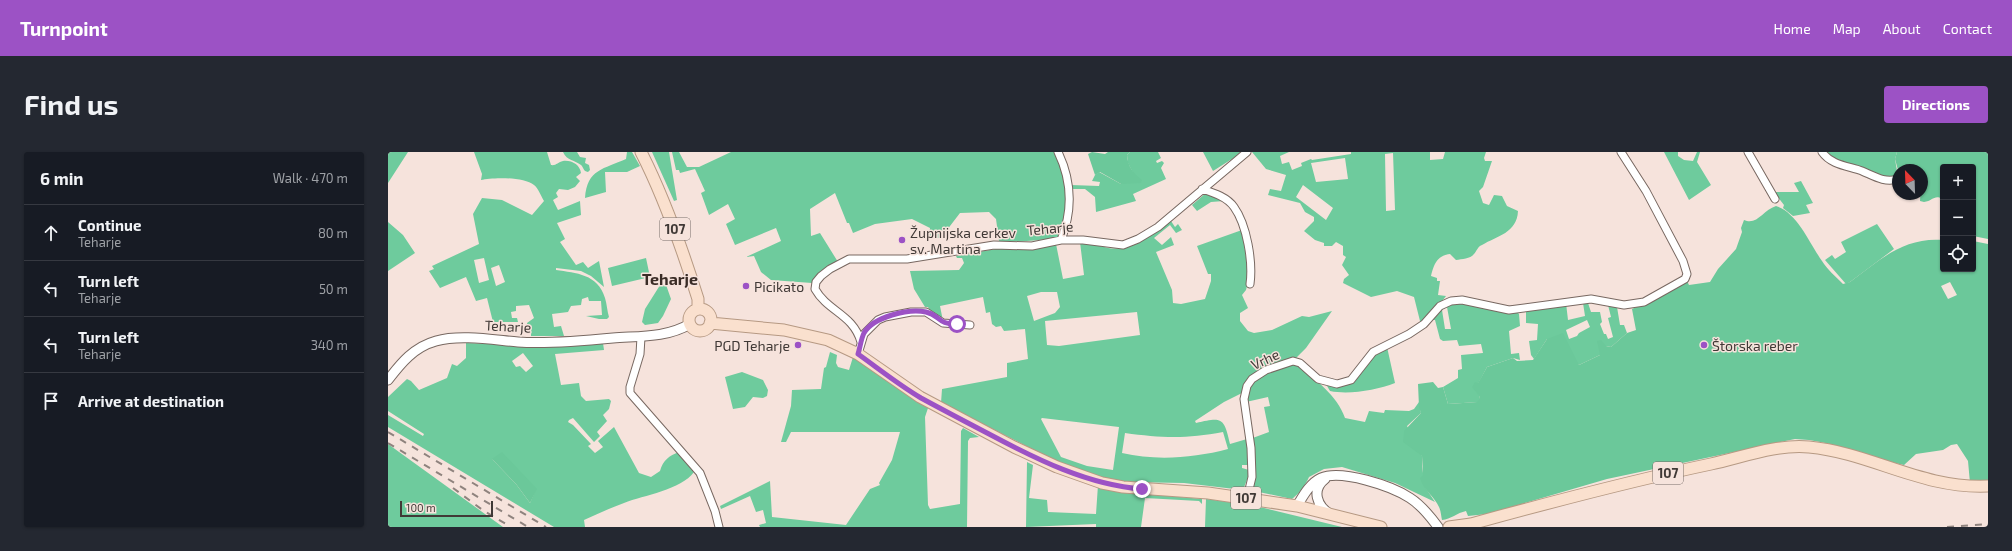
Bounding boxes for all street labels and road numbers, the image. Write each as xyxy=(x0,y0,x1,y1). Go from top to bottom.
road number: 107 xyxy=(660,218,690,240)
street label: Teharje xyxy=(1026,218,1074,238)
street label: Teharje xyxy=(484,316,532,336)
street label: Vrhe xyxy=(1248,345,1282,373)
road number: 107 xyxy=(1653,462,1683,484)
road number: 107 xyxy=(1231,487,1261,509)

